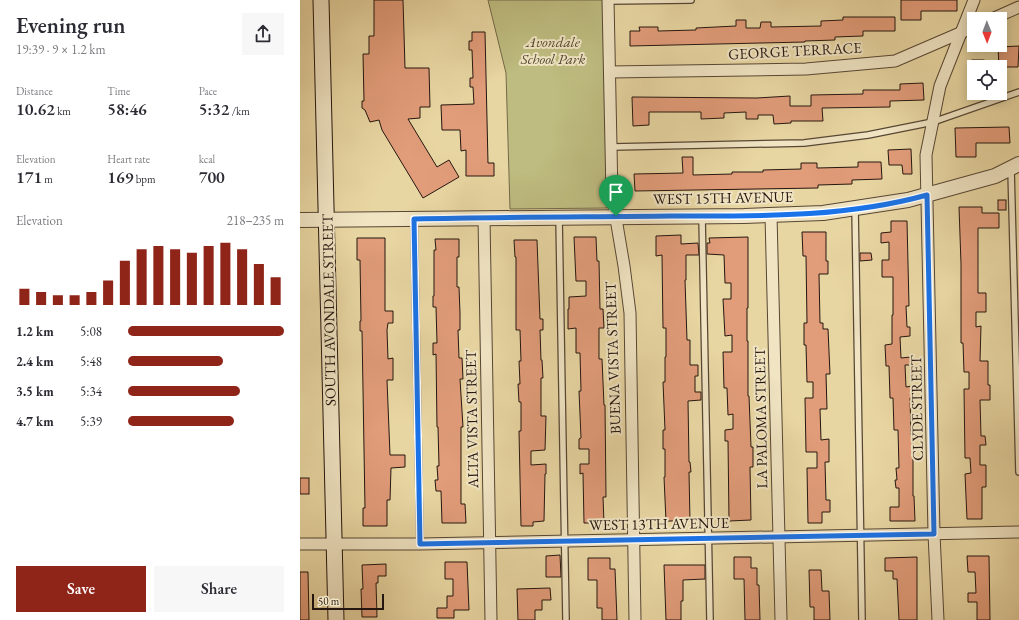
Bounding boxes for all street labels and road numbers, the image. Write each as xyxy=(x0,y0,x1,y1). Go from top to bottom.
street label: GEORGE TERRACE xyxy=(728,37,863,63)
street label: WEST 15TH AVENUE xyxy=(653,187,794,208)
street label: SOUTH AVONDALE STREET xyxy=(317,213,340,406)
street label: BUENA VISTA STREET xyxy=(600,280,625,435)
street label: LA PALOMA STREET xyxy=(750,346,771,489)
street label: ALTA VISTA STREET xyxy=(461,349,482,489)
street label: CLYDE STREET xyxy=(906,354,927,461)
street label: WEST 13TH AVENUE xyxy=(589,513,730,534)

